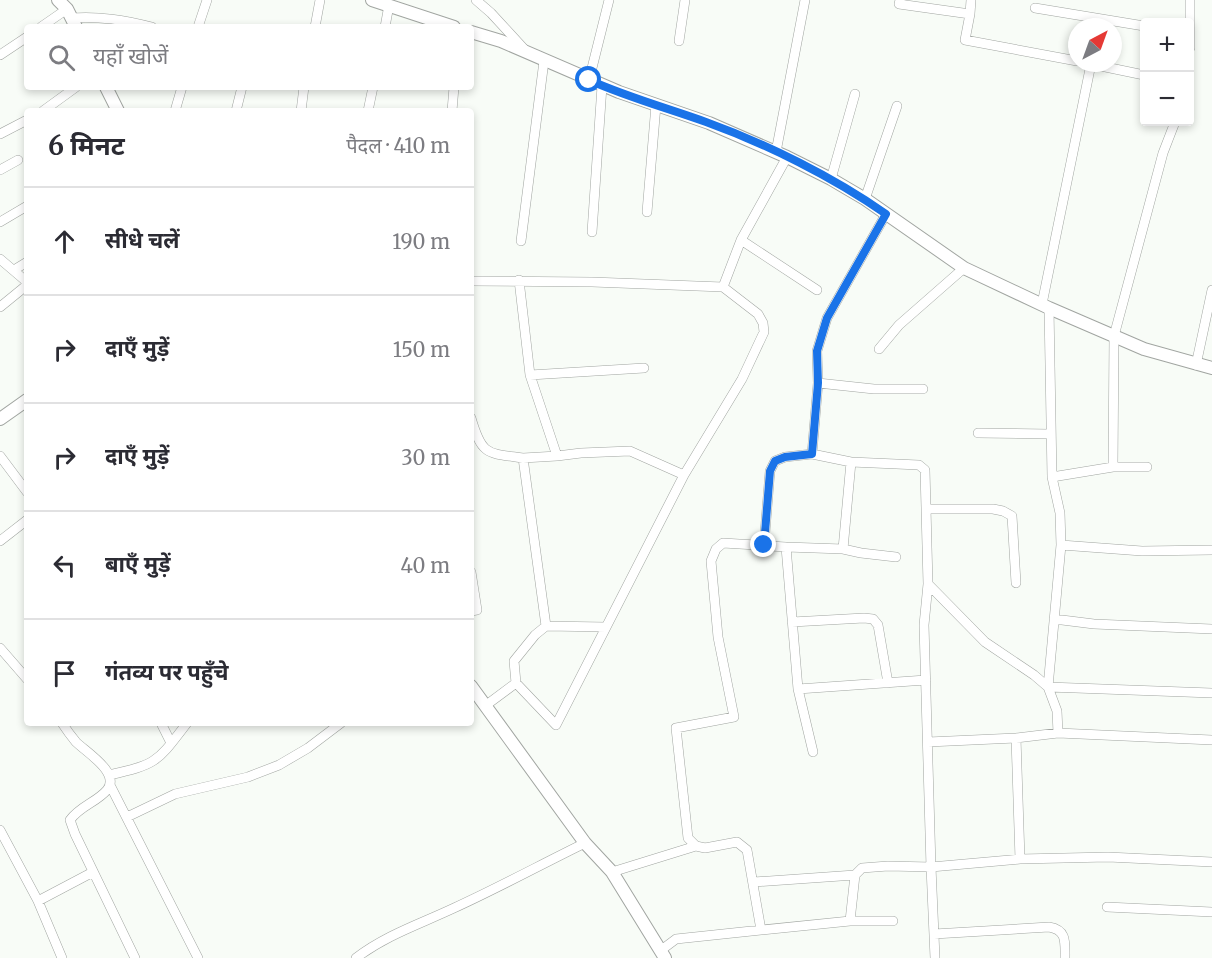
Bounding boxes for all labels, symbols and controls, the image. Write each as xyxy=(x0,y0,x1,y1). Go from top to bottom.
north arrow xyxy=(1068,18,1122,72)
map controls xyxy=(1140,18,1194,126)
button: + xyxy=(1140,18,1194,72)
search box xyxy=(24,24,474,90)
icon: search xyxy=(45,41,78,74)
text: यहाँ खोजें xyxy=(93,42,168,70)
route start xyxy=(575,66,601,92)
button: − xyxy=(1140,72,1194,126)
text: 6 मिनट xyxy=(48,129,125,162)
text: पैदल · 410 m xyxy=(346,133,450,158)
icon: ahead xyxy=(48,225,81,258)
text: सीधे चलें xyxy=(105,226,180,254)
text: 190 m xyxy=(392,229,450,254)
icon: right xyxy=(48,333,81,366)
text: दाएँ मुड़ें xyxy=(105,334,169,362)
text: 150 m xyxy=(393,337,450,362)
icon: right xyxy=(48,441,81,474)
text: दाएँ मुड़ें xyxy=(105,442,169,470)
text: 30 m xyxy=(401,445,450,470)
route end xyxy=(750,531,776,557)
icon: left xyxy=(48,549,81,582)
text: बाएँ मुड़ें xyxy=(105,550,171,578)
text: 40 m xyxy=(400,553,450,578)
icon: arrive xyxy=(48,657,81,690)
text: गंतव्य पर पहुँचे xyxy=(105,658,229,686)

